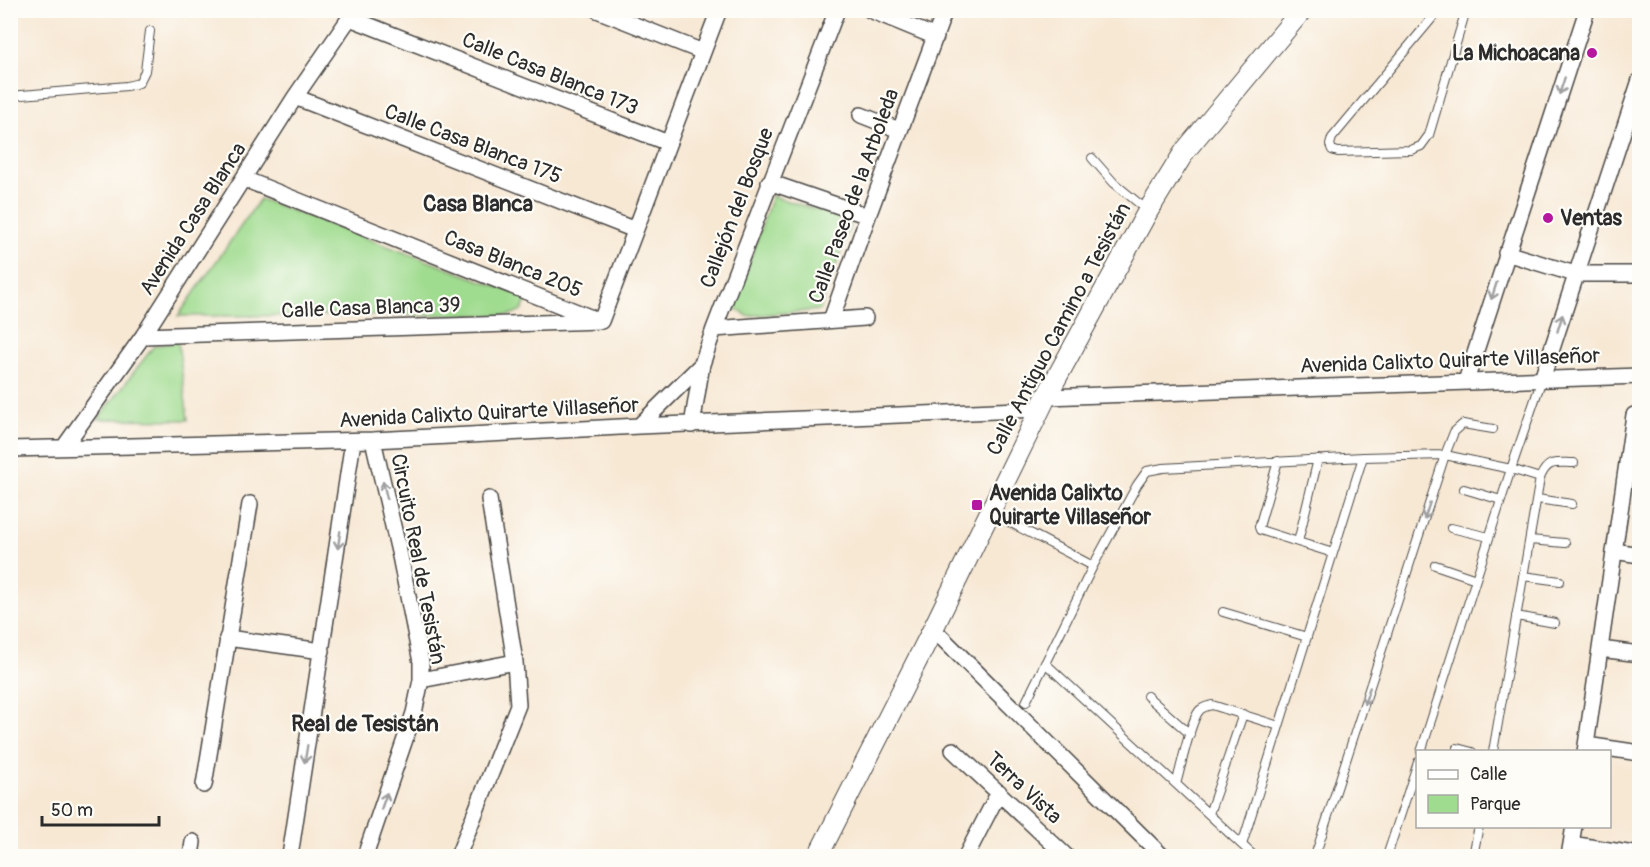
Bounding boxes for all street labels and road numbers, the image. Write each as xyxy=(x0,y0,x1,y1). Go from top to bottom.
street label: Calle Casa Blanca 173 xyxy=(458,26,642,122)
street label: Calle Paseo de la Arboleda xyxy=(803,85,905,307)
street label: Calle Casa Blanca 175 xyxy=(381,98,565,190)
street label: Callejón del Bosque xyxy=(694,123,780,292)
street label: Avenida Casa Blanca xyxy=(134,138,252,300)
street label: Calle Antiguo Camino a Tesistán xyxy=(981,198,1137,460)
street label: Casa Blanca 205 xyxy=(440,224,586,304)
street label: Calle Casa Blanca 39 xyxy=(281,291,461,325)
street label: Avenida Calixto Quirarte Villaseñor xyxy=(1300,342,1601,380)
street label: Avenida Calixto Quirarte Villaseñor xyxy=(338,392,640,434)
street label: Circuito Real de Tesistán xyxy=(384,451,452,667)
street label: Terra Vista xyxy=(980,746,1068,830)

